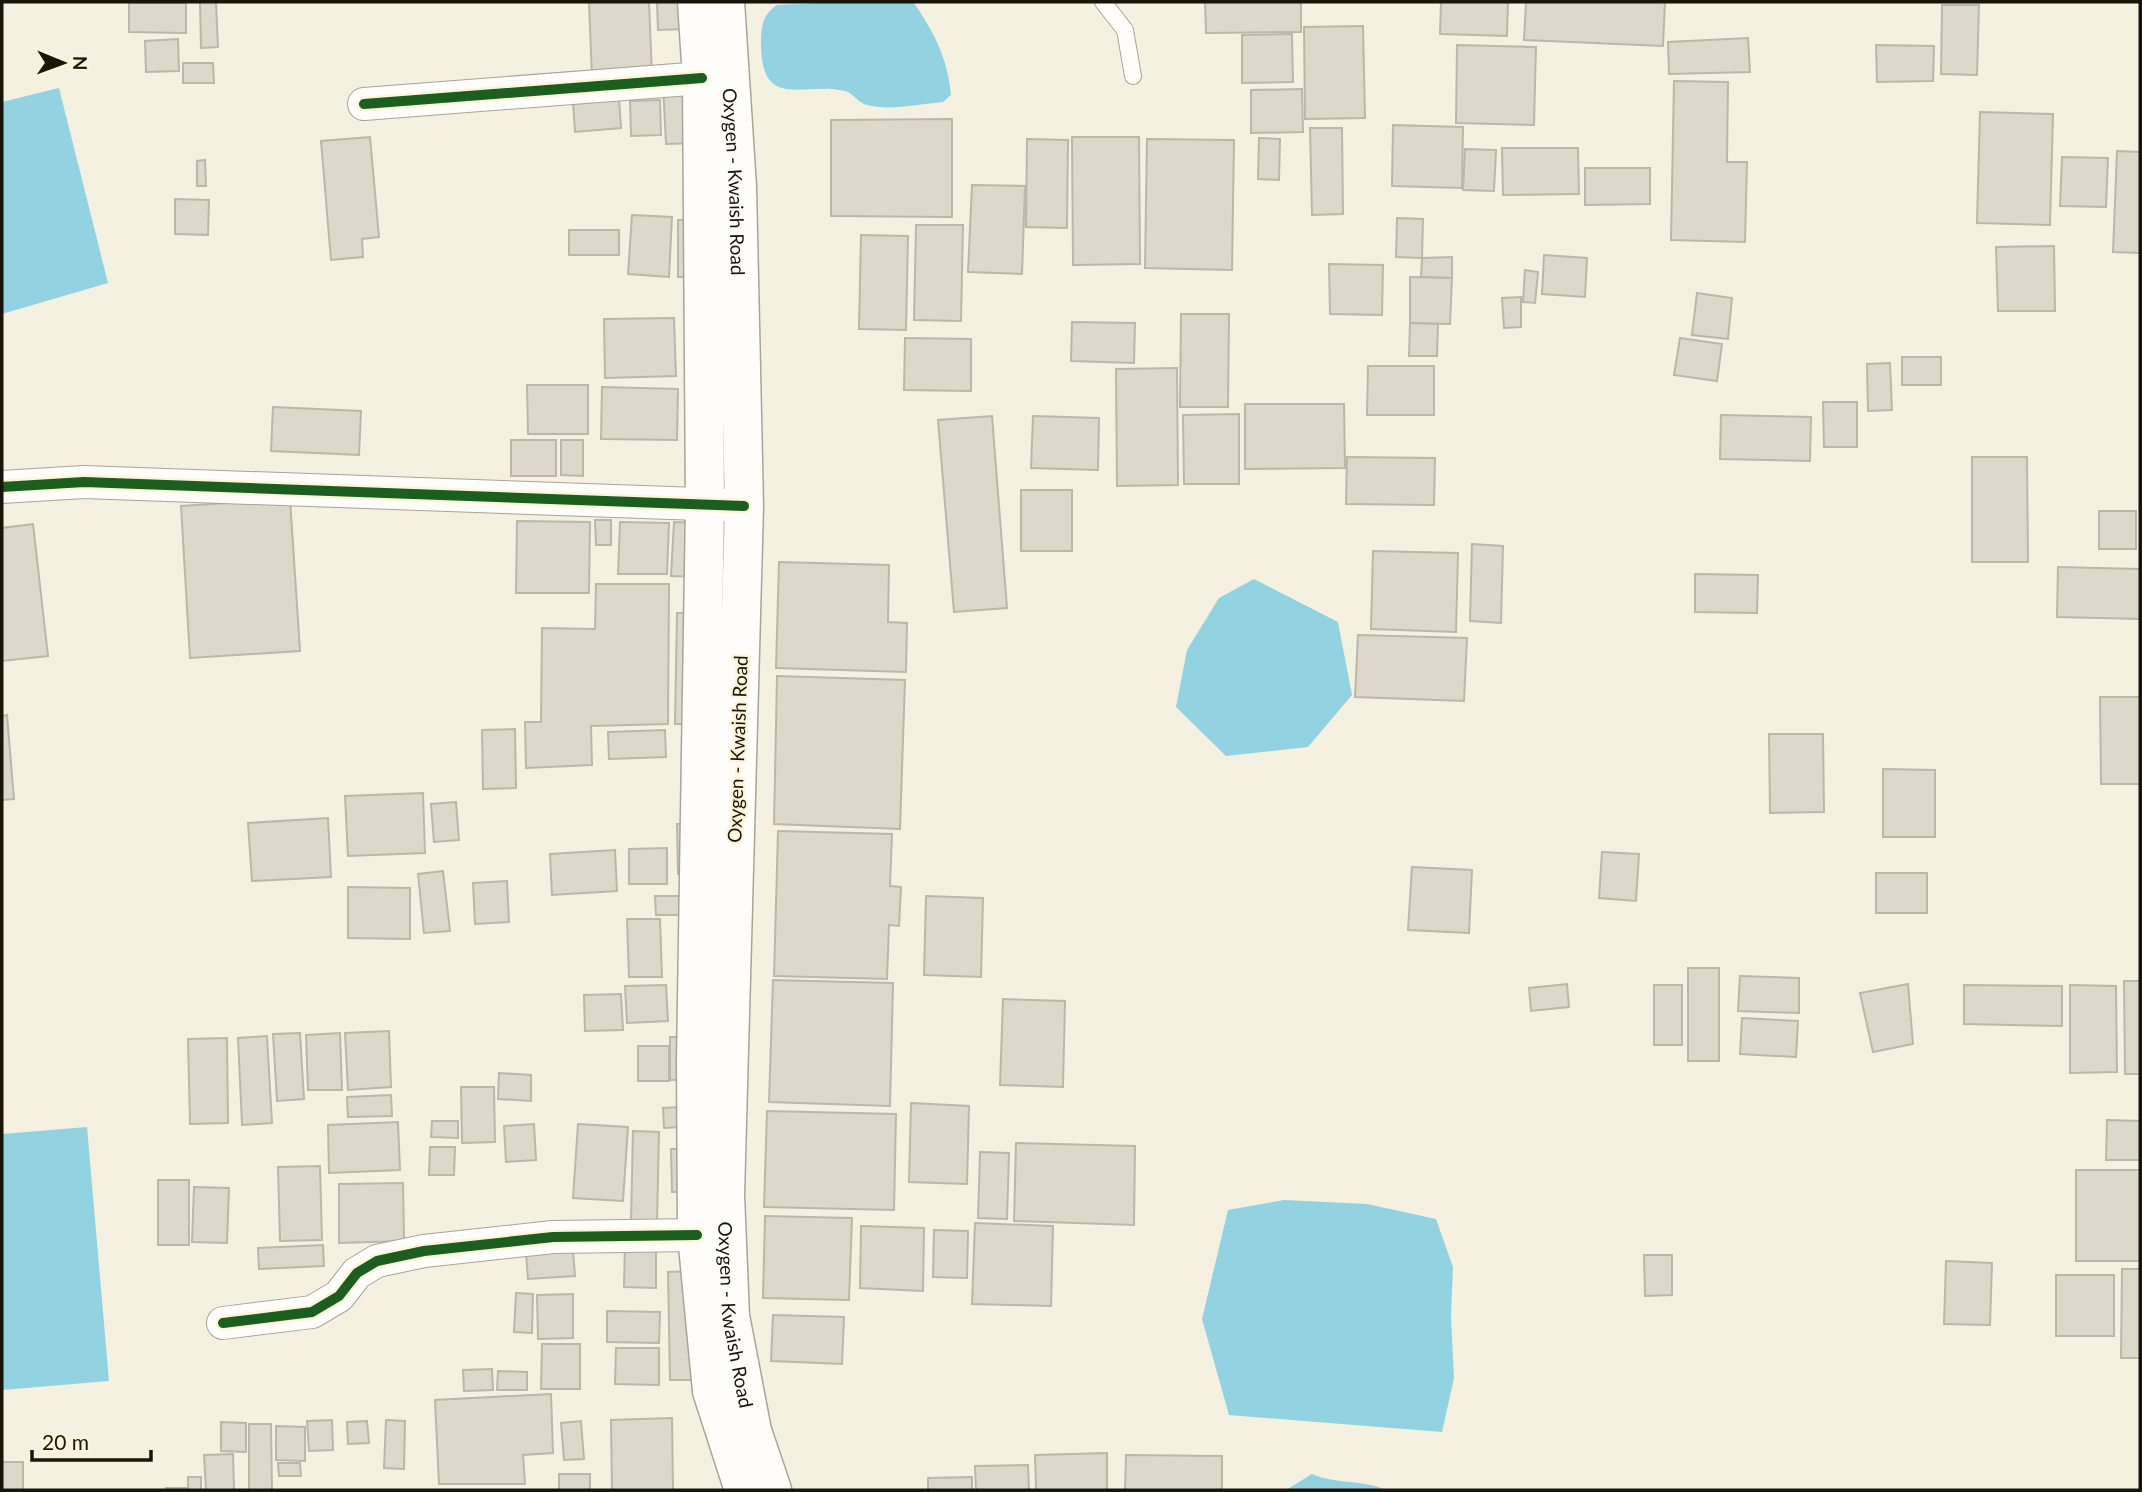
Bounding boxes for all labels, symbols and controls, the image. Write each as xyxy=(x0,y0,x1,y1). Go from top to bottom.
north arrow xyxy=(28,28,98,98)
text: N xyxy=(69,56,92,71)
street label: Oxygen - Kwaish Road xyxy=(719,87,750,276)
street label: Oxygen - Kwaish Road xyxy=(722,655,752,843)
street label: Oxygen - Kwaish Road xyxy=(715,1221,759,1410)
scale bar xyxy=(32,1418,150,1462)
text: 20 m xyxy=(42,1429,89,1454)

